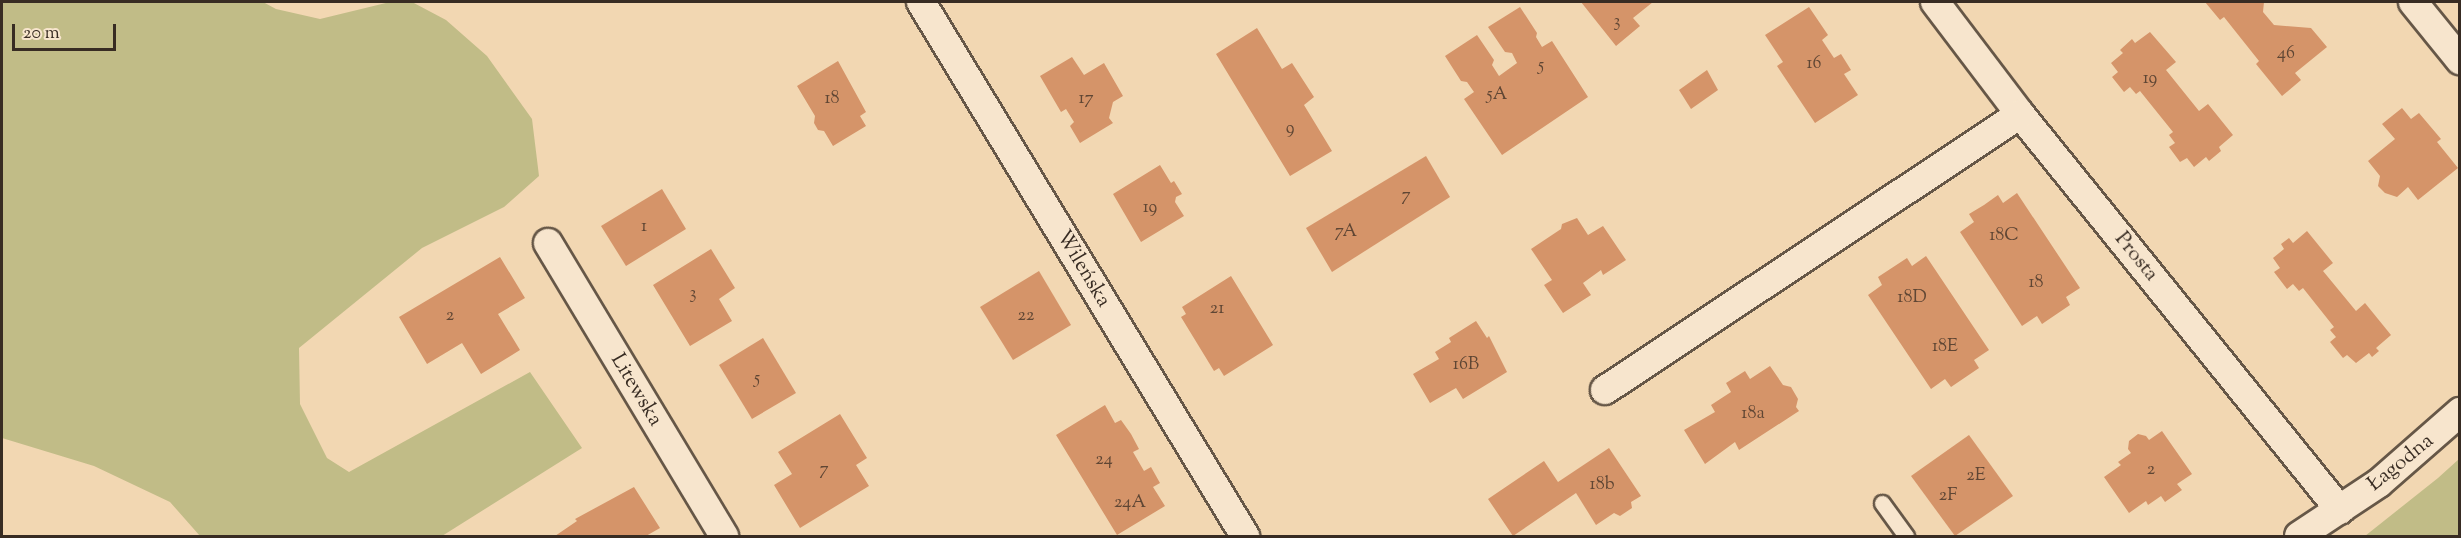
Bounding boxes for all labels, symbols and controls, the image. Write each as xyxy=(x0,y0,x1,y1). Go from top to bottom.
house number: 3 xyxy=(1613,11,1621,33)
scale bar xyxy=(15,12,118,50)
text: 20 m xyxy=(23,21,60,47)
house number: 46 xyxy=(2277,43,2295,65)
house number: 16 xyxy=(1806,53,1822,75)
house number: 5 xyxy=(1538,55,1544,77)
house number: 19 xyxy=(2143,68,2157,90)
house number: 5A xyxy=(1487,84,1507,106)
house number: 18 xyxy=(824,88,840,110)
house number: 17 xyxy=(1078,88,1094,110)
house number: 9 xyxy=(1286,118,1294,140)
house number: 7 xyxy=(1401,185,1411,207)
house number: 19 xyxy=(1143,197,1157,219)
house number: 1 xyxy=(641,216,647,238)
house number: 7A xyxy=(1335,221,1357,243)
house number: 18C xyxy=(1989,225,2019,247)
street label: Wileńska xyxy=(1050,226,1116,312)
street label: Prosta xyxy=(2109,227,2163,287)
house number: 18 xyxy=(2028,272,2044,294)
house number: 3 xyxy=(689,283,697,305)
house number: 18D xyxy=(1897,287,1927,309)
house number: 21 xyxy=(1210,298,1224,320)
house number: 2 xyxy=(446,305,454,327)
house number: 22 xyxy=(1018,305,1034,327)
house number: 18E xyxy=(1932,336,1958,358)
street label: Litewska xyxy=(605,349,667,431)
house number: 16B xyxy=(1453,354,1479,376)
house number: 5 xyxy=(754,368,760,390)
house number: 18a xyxy=(1741,403,1765,425)
street label: Łagodna xyxy=(2363,429,2439,497)
house number: 24 xyxy=(1095,449,1113,471)
house number: 7 xyxy=(819,459,829,481)
house number: 2 xyxy=(2147,459,2155,481)
house number: 2E xyxy=(1966,465,1986,487)
house number: 18b xyxy=(1590,474,1614,496)
house number: 2F xyxy=(1939,485,1957,507)
house number: 24A xyxy=(1114,492,1146,514)

